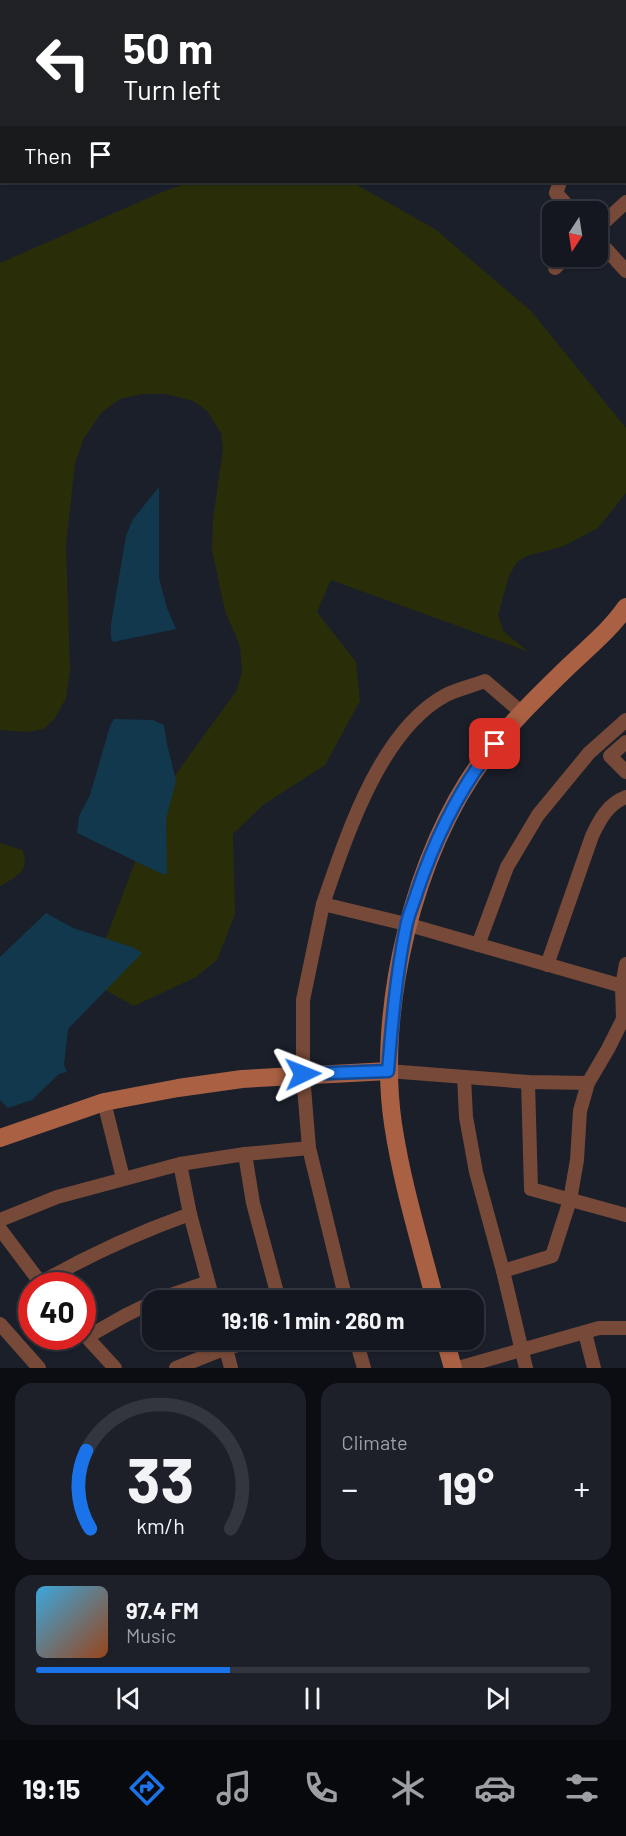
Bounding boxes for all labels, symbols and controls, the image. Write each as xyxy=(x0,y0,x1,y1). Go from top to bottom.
text: 50 m xyxy=(123,22,213,72)
icon: left xyxy=(24,24,102,102)
text: Turn left xyxy=(123,73,221,105)
icon: arrive xyxy=(84,138,117,171)
text: Then xyxy=(24,142,72,168)
north arrow xyxy=(542,201,608,267)
map controls xyxy=(542,201,608,267)
pin xyxy=(469,718,520,769)
icon: arrive xyxy=(478,727,511,760)
position arrow xyxy=(271,1042,335,1106)
speed limit sign: 40 xyxy=(18,1272,96,1350)
text: 19:16 · 1 min · 260 m xyxy=(222,1307,404,1333)
text: Climate xyxy=(342,1430,408,1454)
text: 33 xyxy=(127,1441,194,1515)
text: 19° xyxy=(437,1460,494,1514)
text: − xyxy=(342,1468,358,1508)
text: + xyxy=(574,1468,590,1508)
text: km/h xyxy=(136,1513,185,1538)
text: 97.4 FM xyxy=(126,1597,199,1623)
text: Music xyxy=(126,1623,176,1647)
icon: previous xyxy=(112,1682,145,1715)
icon: pause xyxy=(296,1682,329,1715)
icon: next xyxy=(481,1682,514,1715)
icon: directions xyxy=(126,1767,168,1809)
icon: music xyxy=(213,1767,255,1809)
icon: phone xyxy=(300,1767,342,1809)
icon: climate xyxy=(387,1767,429,1809)
icon: car xyxy=(474,1767,516,1809)
icon: filters xyxy=(561,1767,603,1809)
text: 19:15 xyxy=(23,1772,80,1804)

